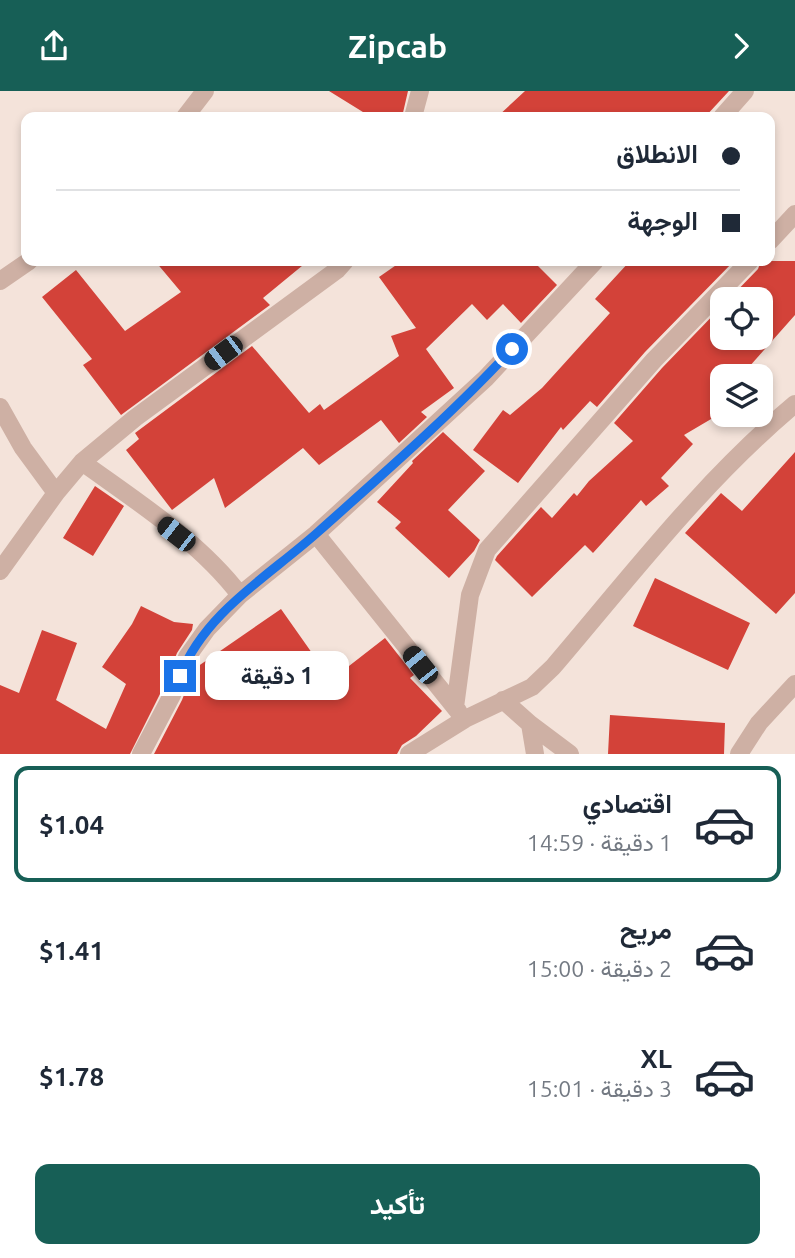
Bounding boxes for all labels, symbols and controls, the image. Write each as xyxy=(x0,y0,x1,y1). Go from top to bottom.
icon: share xyxy=(35,27,73,65)
icon: forward xyxy=(722,27,760,65)
text: Zipcab xyxy=(348,28,447,64)
text: الانطلاق xyxy=(616,139,698,168)
text: الوجهة xyxy=(627,206,698,235)
map controls xyxy=(710,287,773,427)
button: locate xyxy=(710,287,773,350)
car xyxy=(200,332,247,374)
route start xyxy=(496,333,528,365)
button: layers xyxy=(710,364,773,427)
car xyxy=(153,513,200,555)
car xyxy=(399,642,442,688)
callout: 1 دقيقة xyxy=(204,651,348,701)
route end xyxy=(164,660,196,692)
text: 1 دقيقة xyxy=(241,663,313,688)
text: اقتصادي xyxy=(583,789,672,818)
icon: car xyxy=(693,793,756,856)
text: $1.04 xyxy=(39,810,104,839)
text: 1 دقيقة · 14:59 xyxy=(527,830,672,855)
text: مريح xyxy=(620,915,672,944)
icon: car xyxy=(693,919,756,982)
text: $1.41 xyxy=(39,936,104,965)
text: 2 دقيقة · 15:00 xyxy=(527,956,672,981)
text: XL xyxy=(641,1044,672,1073)
icon: car xyxy=(693,1045,756,1108)
text: $1.78 xyxy=(39,1062,104,1091)
text: 3 دقيقة · 15:01 xyxy=(527,1076,672,1101)
button: تأكيد xyxy=(35,1164,760,1244)

